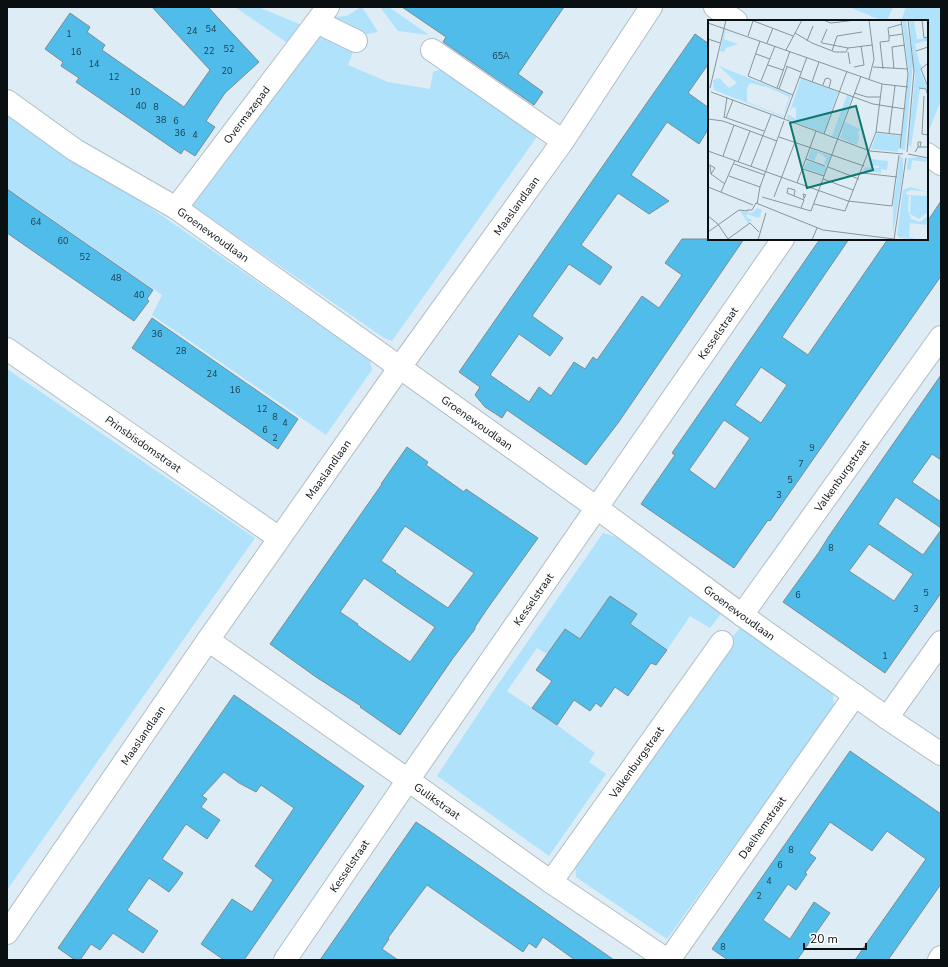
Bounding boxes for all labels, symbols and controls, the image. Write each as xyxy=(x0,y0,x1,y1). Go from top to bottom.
inset map xyxy=(708,20,928,240)
house number: 54 xyxy=(206,23,217,35)
house number: 24 xyxy=(187,25,198,37)
house number: 1 xyxy=(66,28,72,40)
house number: 52 xyxy=(224,43,234,55)
house number: 22 xyxy=(204,45,214,57)
house number: 16 xyxy=(71,46,81,58)
house number: 65A xyxy=(492,50,510,62)
house number: 14 xyxy=(89,58,100,70)
house number: 20 xyxy=(222,65,232,77)
house number: 12 xyxy=(109,71,119,83)
street label: Overmazepad xyxy=(220,83,274,147)
house number: 10 xyxy=(130,86,140,98)
house number: 40 xyxy=(136,100,146,112)
house number: 8 xyxy=(153,101,159,113)
house number: 38 xyxy=(156,114,166,126)
house number: 6 xyxy=(173,115,179,127)
house number: 36 xyxy=(175,127,185,139)
house number: 4 xyxy=(192,129,198,141)
street label: Maaslandlaan xyxy=(490,173,543,238)
street label: Groenewoudlaan xyxy=(174,204,252,266)
house number: 64 xyxy=(31,216,42,228)
house number: 60 xyxy=(58,235,68,247)
house number: 52 xyxy=(80,251,90,263)
house number: 48 xyxy=(111,272,121,284)
house number: 40 xyxy=(134,289,144,301)
street label: Kesselstraat xyxy=(695,304,742,362)
house number: 36 xyxy=(152,328,162,340)
house number: 28 xyxy=(176,345,186,357)
house number: 24 xyxy=(207,368,218,380)
house number: 16 xyxy=(230,384,240,396)
street label: Groenewoudlaan xyxy=(438,392,516,454)
house number: 12 xyxy=(257,403,267,415)
house number: 8 xyxy=(272,411,278,423)
street label: Prinsbisdomstraat xyxy=(102,412,184,476)
house number: 4 xyxy=(282,417,288,429)
house number: 6 xyxy=(262,424,268,436)
house number: 2 xyxy=(272,432,278,444)
street label: Maaslandlaan xyxy=(302,437,355,502)
street label: Valkenburgstraat xyxy=(811,437,873,516)
house number: 9 xyxy=(809,442,815,454)
house number: 7 xyxy=(798,458,804,470)
house number: 5 xyxy=(787,474,793,486)
house number: 3 xyxy=(776,489,782,501)
house number: 8 xyxy=(828,542,834,554)
street label: Kesselstraat xyxy=(510,570,557,629)
street label: Groenewoudlaan xyxy=(700,582,778,644)
house number: 5 xyxy=(923,587,929,599)
house number: 6 xyxy=(795,589,801,601)
house number: 3 xyxy=(913,603,919,615)
house number: 1 xyxy=(882,650,888,662)
street label: Maaslandlaan xyxy=(117,703,169,768)
street label: Valkenburgstraat xyxy=(605,723,668,802)
street label: Gulikstraat xyxy=(411,779,463,823)
street label: Daelhemstraat xyxy=(735,793,790,862)
street label: Kesselstraat xyxy=(326,837,373,895)
house number: 8 xyxy=(788,844,794,856)
house number: 6 xyxy=(777,859,783,871)
house number: 4 xyxy=(766,875,772,887)
house number: 2 xyxy=(756,890,762,902)
scale bar xyxy=(804,925,866,951)
text: 20 m xyxy=(810,931,838,947)
house number: 8 xyxy=(720,941,726,953)

